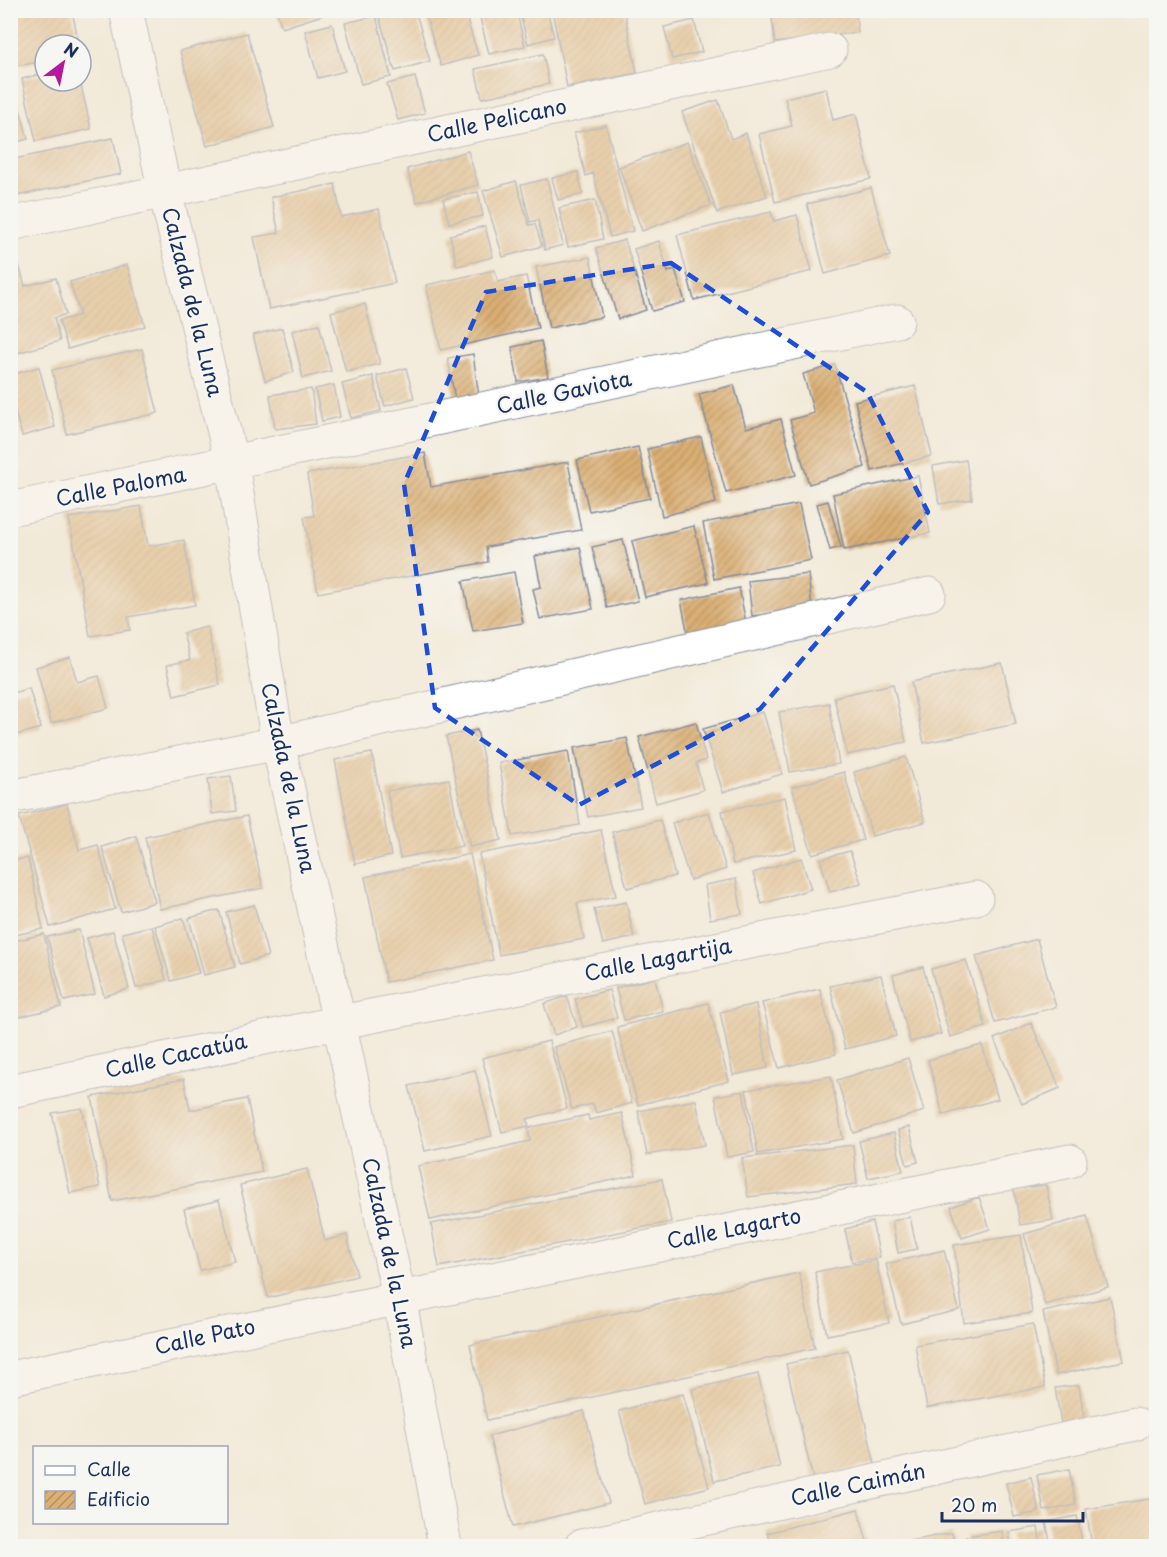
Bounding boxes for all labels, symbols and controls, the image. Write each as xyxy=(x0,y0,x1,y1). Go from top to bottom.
north arrow xyxy=(33,33,93,93)
text: N xyxy=(60,36,83,63)
street label: Calle Pelicano xyxy=(424,89,569,149)
street label: Calzada de la Luna xyxy=(155,204,233,399)
street label: Calle Gaviota xyxy=(493,361,634,421)
street label: Calle Paloma xyxy=(53,457,189,513)
street label: Calzada de la Luna xyxy=(254,679,326,876)
street label: Calle Lagartija xyxy=(581,928,735,988)
street label: Calle Cacatúa xyxy=(102,1023,249,1085)
street label: Calzada de la Luna xyxy=(355,1154,427,1351)
street label: Calle Lagarto xyxy=(664,1198,803,1256)
street label: Calle Pato xyxy=(151,1309,258,1361)
legend xyxy=(33,1446,228,1524)
street label: Calle Caimán xyxy=(787,1453,928,1513)
text: Calle xyxy=(87,1455,131,1482)
text: Edificio xyxy=(87,1485,150,1512)
scale bar xyxy=(942,1485,1083,1523)
text: 20 m xyxy=(951,1491,997,1518)

